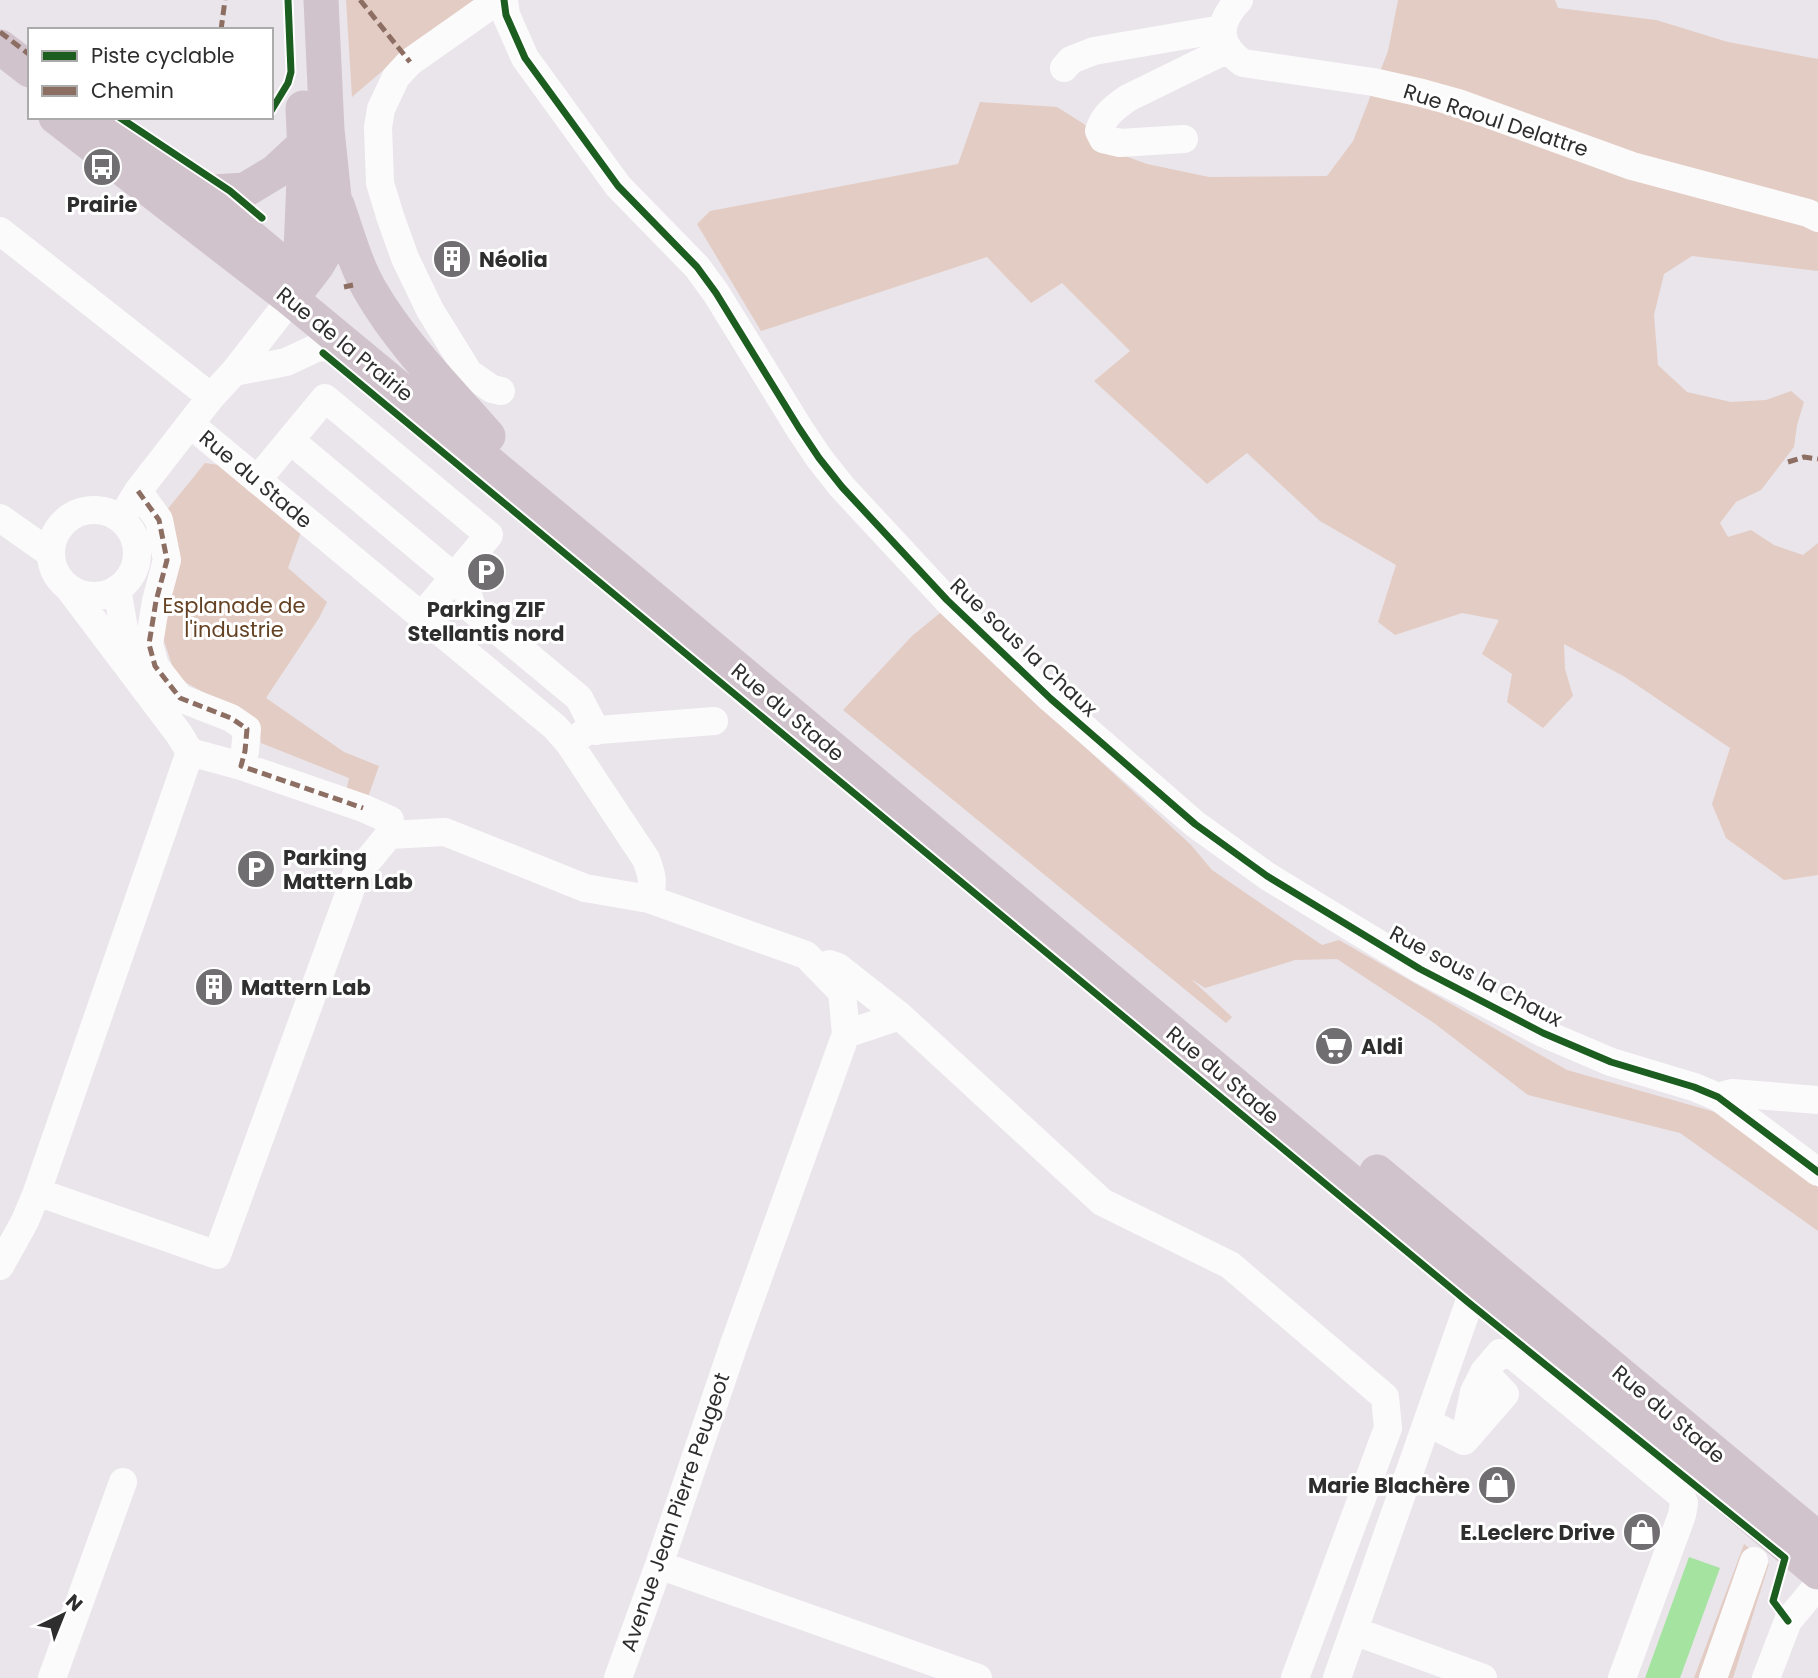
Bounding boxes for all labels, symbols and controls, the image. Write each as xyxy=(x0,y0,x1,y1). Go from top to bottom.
legend xyxy=(28,28,273,119)
text: Piste cyclable xyxy=(91,41,235,70)
text: Chemin xyxy=(91,76,174,105)
street label: Rue Raoul Delattre xyxy=(1400,76,1592,164)
bus stop icon: Prairie xyxy=(81,146,123,188)
place label: Prairie xyxy=(67,190,137,219)
building icon: Néolia xyxy=(431,238,473,280)
place label: Néolia xyxy=(479,245,548,274)
street label: Rue de la Prairie xyxy=(271,280,419,408)
street label: Rue du Stade xyxy=(193,423,319,535)
parking icon: Parking ZIF Stellantis nord xyxy=(465,551,507,593)
street label: Rue sous la Chaux xyxy=(944,571,1104,723)
park label: Esplanade de l'industrie xyxy=(163,591,305,644)
place label: Parking ZIF Stellantis nord xyxy=(408,595,564,648)
street label: Rue du Stade xyxy=(725,656,851,768)
place label: Parking Mattern Lab xyxy=(283,843,413,896)
parking icon: Parking Mattern Lab xyxy=(235,848,277,890)
street label: Rue sous la Chaux xyxy=(1385,918,1567,1034)
building icon: Mattern Lab xyxy=(193,966,235,1008)
place label: Mattern Lab xyxy=(241,973,371,1002)
street label: Rue du Stade xyxy=(1160,1019,1286,1131)
supermarket icon: Aldi xyxy=(1313,1025,1355,1067)
place label: Aldi xyxy=(1361,1032,1403,1061)
street label: Rue du Stade xyxy=(1606,1358,1732,1470)
street label: Avenue Jean Pierre Peugeot xyxy=(614,1369,736,1655)
shop icon: Marie Blachère xyxy=(1476,1464,1518,1506)
place label: Marie Blachère xyxy=(1308,1471,1470,1500)
shop icon: E.Leclerc Drive xyxy=(1621,1511,1663,1553)
place label: E.Leclerc Drive xyxy=(1460,1518,1615,1547)
north arrow xyxy=(28,1580,98,1650)
text: N xyxy=(60,1588,89,1618)

